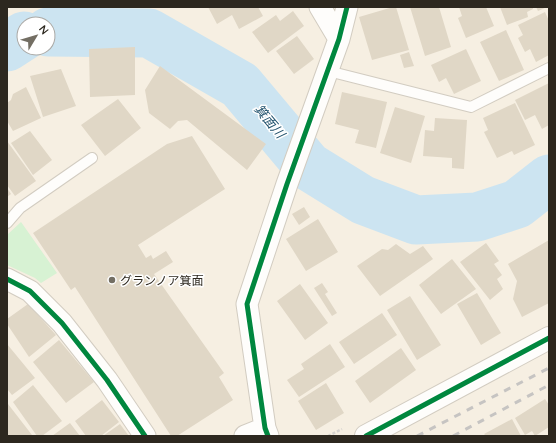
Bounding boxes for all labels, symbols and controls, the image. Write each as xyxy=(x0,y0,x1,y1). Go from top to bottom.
north arrow xyxy=(16,16,56,56)
text: N xyxy=(36,22,52,37)
water label: 箕面川 xyxy=(251,101,290,143)
place label: グランノア箕面 xyxy=(120,273,203,288)
marker: グランノア箕面 xyxy=(107,275,117,285)

